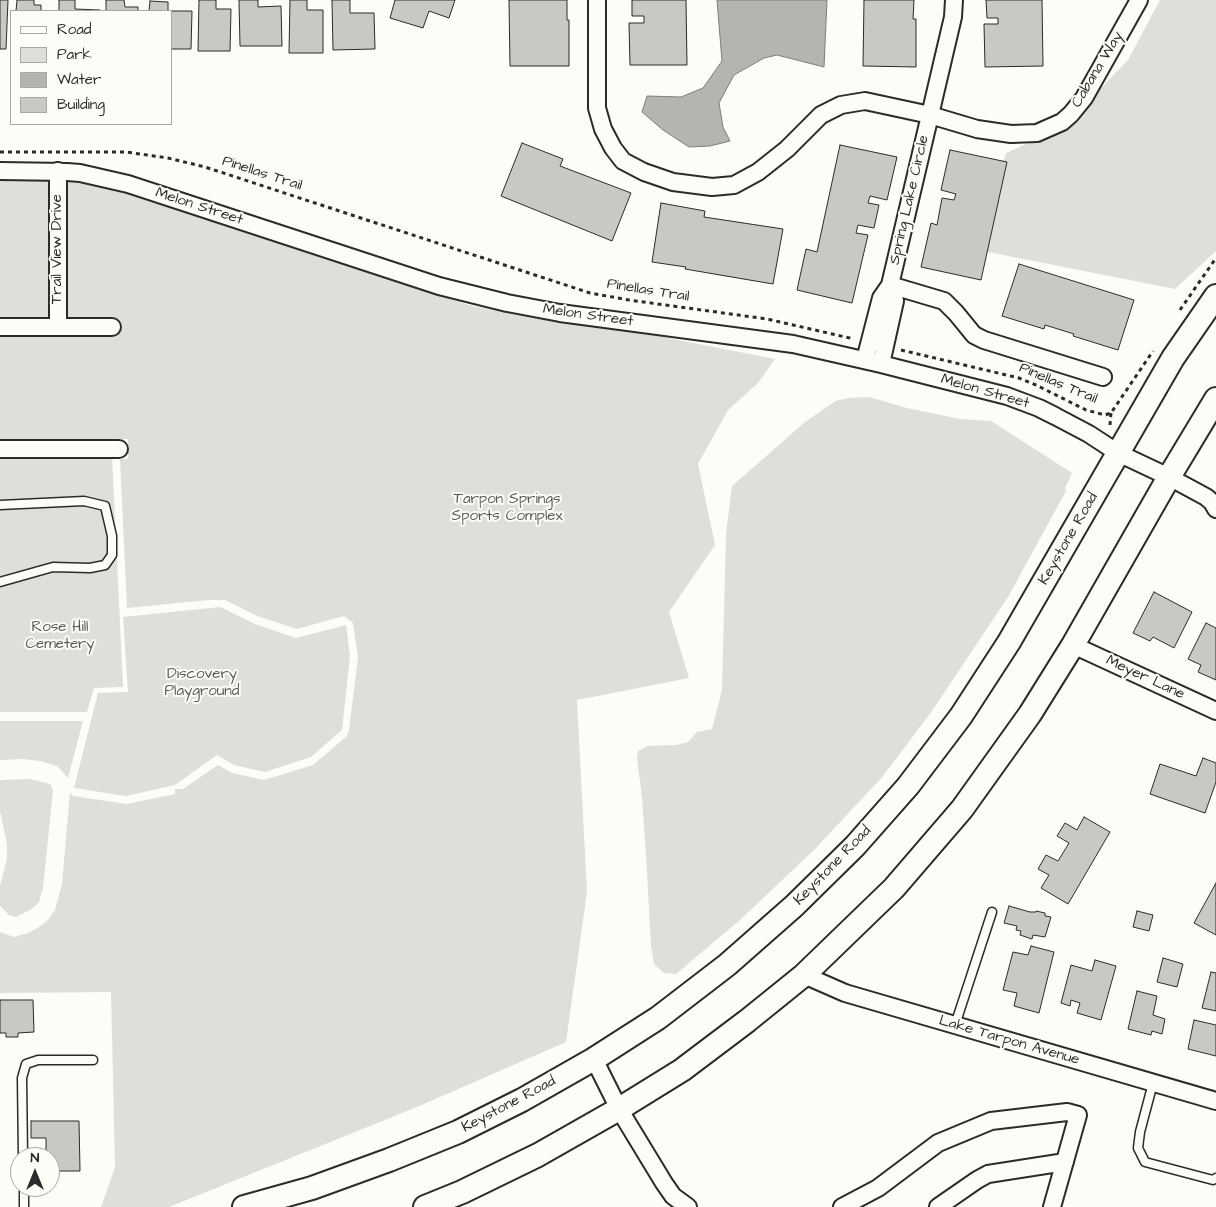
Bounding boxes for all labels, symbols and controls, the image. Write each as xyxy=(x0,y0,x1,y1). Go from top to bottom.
legend xyxy=(10,10,172,125)
text: Road xyxy=(57,19,91,40)
street label: Cabana Way xyxy=(1068,29,1128,111)
text: Park xyxy=(57,44,92,65)
text: Water xyxy=(57,69,101,90)
text: Building xyxy=(57,94,105,115)
street label: Spring Lake Circle xyxy=(886,134,934,266)
street label: Pinellas Trail xyxy=(220,153,304,195)
street label: Melon Street xyxy=(153,184,245,230)
street label: Trail View Drive xyxy=(49,194,67,304)
street label: Pinellas Trail xyxy=(605,276,691,306)
street label: Melon Street xyxy=(542,301,634,331)
street label: Pinellas Trail xyxy=(1016,359,1100,409)
street label: Melon Street xyxy=(939,371,1031,413)
street label: Keystone Road xyxy=(1035,490,1103,588)
park label: Tarpon Springs Sports Complex xyxy=(452,491,562,526)
park label: Rose Hill Cemetery xyxy=(25,619,95,654)
street label: Meyer Lane xyxy=(1103,652,1187,704)
park label: Discovery Playground xyxy=(164,666,240,701)
street label: Keystone Road xyxy=(791,823,875,909)
street label: Lake Tarpon Avenue xyxy=(937,1012,1081,1070)
street label: Keystone Road xyxy=(459,1073,559,1137)
north arrow xyxy=(10,1147,60,1197)
text: N xyxy=(31,1148,39,1168)

